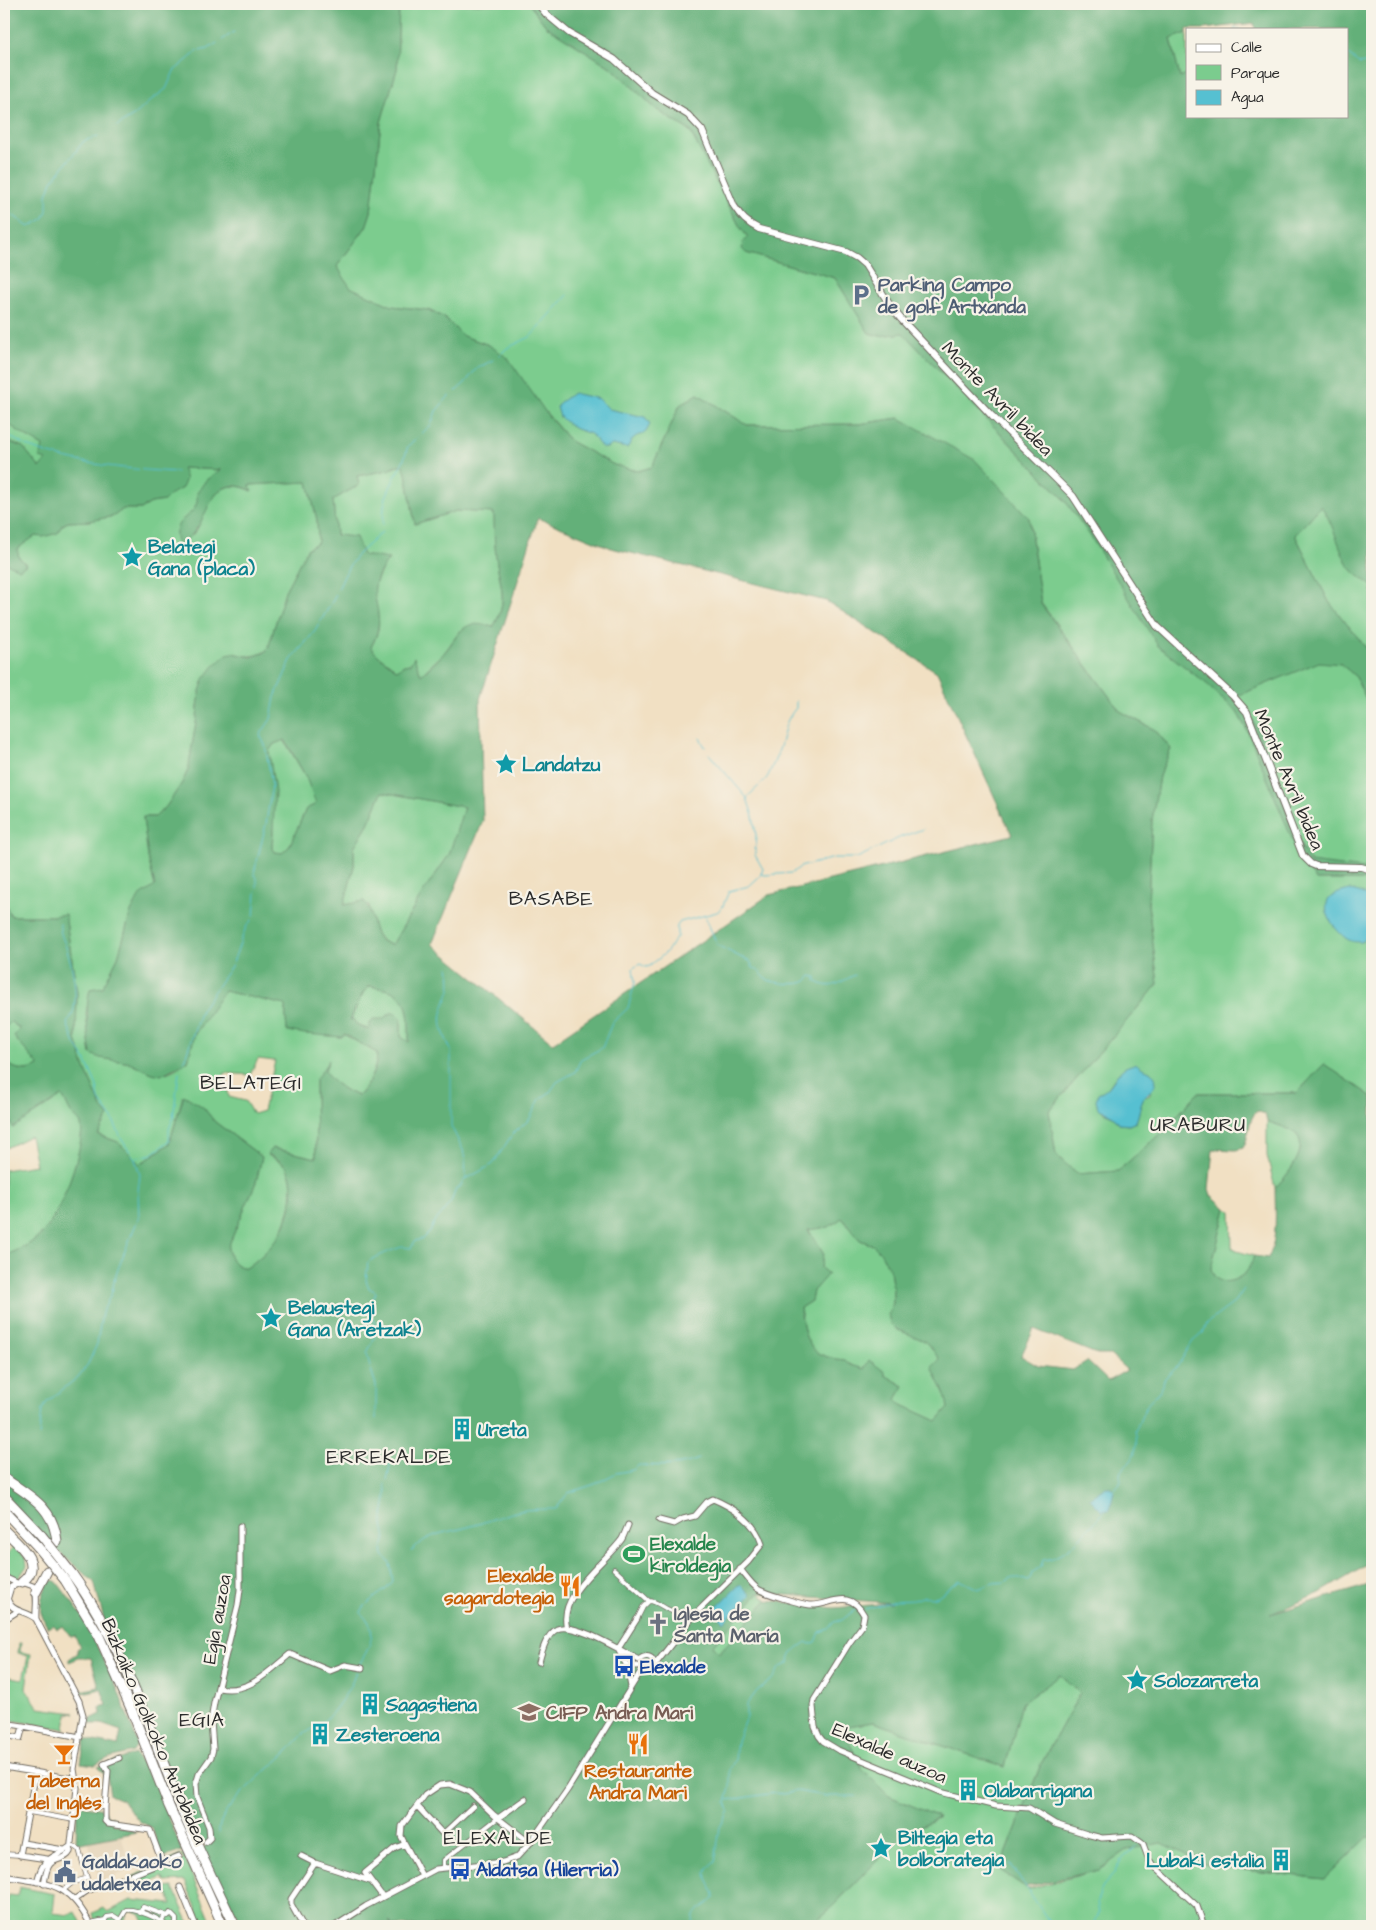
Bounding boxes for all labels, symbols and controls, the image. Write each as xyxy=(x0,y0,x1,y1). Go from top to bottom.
legend xyxy=(1186,28,1348,118)
text: Calle xyxy=(1231,37,1262,58)
text: Parque xyxy=(1231,63,1280,84)
text: Agua xyxy=(1231,87,1264,109)
place label: Parking Campo de golf Artxanda xyxy=(877,272,1026,322)
parking icon: Parking Campo de golf Artxanda xyxy=(848,282,874,308)
street label: Monte Avril bidea xyxy=(935,335,1059,463)
place label: Belategi Gana (placa) xyxy=(148,534,255,583)
place icon: Belategi Gana (placa) xyxy=(119,544,145,570)
street label: Monte Avril bidea xyxy=(1247,705,1331,855)
place icon: Landatzu xyxy=(493,751,519,777)
place label: Landatzu xyxy=(522,752,601,779)
district label: BASABE xyxy=(509,885,593,913)
district label: BELATEGI xyxy=(200,1069,302,1097)
district label: URABURU xyxy=(1150,1111,1246,1139)
place label: Belaustegi Gana (Aretzak) xyxy=(288,1295,422,1344)
place icon: Belaustegi Gana (Aretzak) xyxy=(258,1305,284,1331)
building icon: Ureta xyxy=(449,1416,475,1442)
place label: Ureta xyxy=(478,1417,527,1444)
district label: ERREKALDE xyxy=(327,1443,451,1471)
place label: Elexalde kiroldegia xyxy=(650,1531,731,1581)
sports icon: Elexalde kiroldegia xyxy=(621,1541,647,1567)
place label: Elexalde sagardotegia xyxy=(444,1563,555,1613)
street label: Egia auzoa xyxy=(196,1572,240,1666)
restaurant icon: Elexalde sagardotegia xyxy=(557,1573,583,1599)
place label: Iglesia de Santa María xyxy=(673,1601,779,1650)
church icon: Iglesia de Santa María xyxy=(645,1611,671,1637)
street label: Bizkaiko Golkoko Autobidea xyxy=(94,1615,214,1849)
bus stop icon: Elexalde xyxy=(611,1653,637,1679)
place label: Elexalde xyxy=(640,1654,707,1681)
place icon: Solozarreta xyxy=(1124,1667,1150,1693)
place label: Solozarreta xyxy=(1153,1668,1259,1695)
building icon: Sagastiena xyxy=(357,1691,383,1717)
place label: Sagastiena xyxy=(385,1692,477,1720)
school or university icon: CIFP Andra Mari xyxy=(516,1699,542,1725)
place label: CIFP Andra Mari xyxy=(546,1700,693,1727)
district label: EGIA xyxy=(179,1706,225,1734)
street label: Elexalde auzoa xyxy=(828,1716,951,1791)
building icon: Zesteroena xyxy=(307,1721,333,1747)
place label: Zesteroena xyxy=(336,1722,440,1749)
restaurant icon: Restaurante Andra Mari xyxy=(625,1731,651,1757)
bar icon: Taberna del Inglés xyxy=(51,1741,77,1767)
place label: Restaurante Andra Mari xyxy=(584,1758,693,1807)
place label: Taberna del Inglés xyxy=(25,1768,102,1818)
building icon: Olabarrigana xyxy=(955,1777,981,1803)
place label: Olabarrigana xyxy=(984,1778,1093,1806)
district label: ELEXALDE xyxy=(444,1824,552,1852)
place label: Biltegia eta bolborategia xyxy=(898,1825,1004,1875)
place icon: Biltegia eta bolborategia xyxy=(868,1835,894,1861)
building icon: Lubaki estalia xyxy=(1268,1847,1294,1873)
place label: Lubaki estalia xyxy=(1146,1848,1264,1875)
place label: Galdakaoko udaletxea xyxy=(81,1849,182,1898)
bus stop icon: Aldatsa (Hilerria) xyxy=(447,1856,473,1882)
place label: Aldatsa (Hilerria) xyxy=(476,1857,619,1884)
public building icon: Galdakaoko udaletxea xyxy=(52,1859,78,1885)

